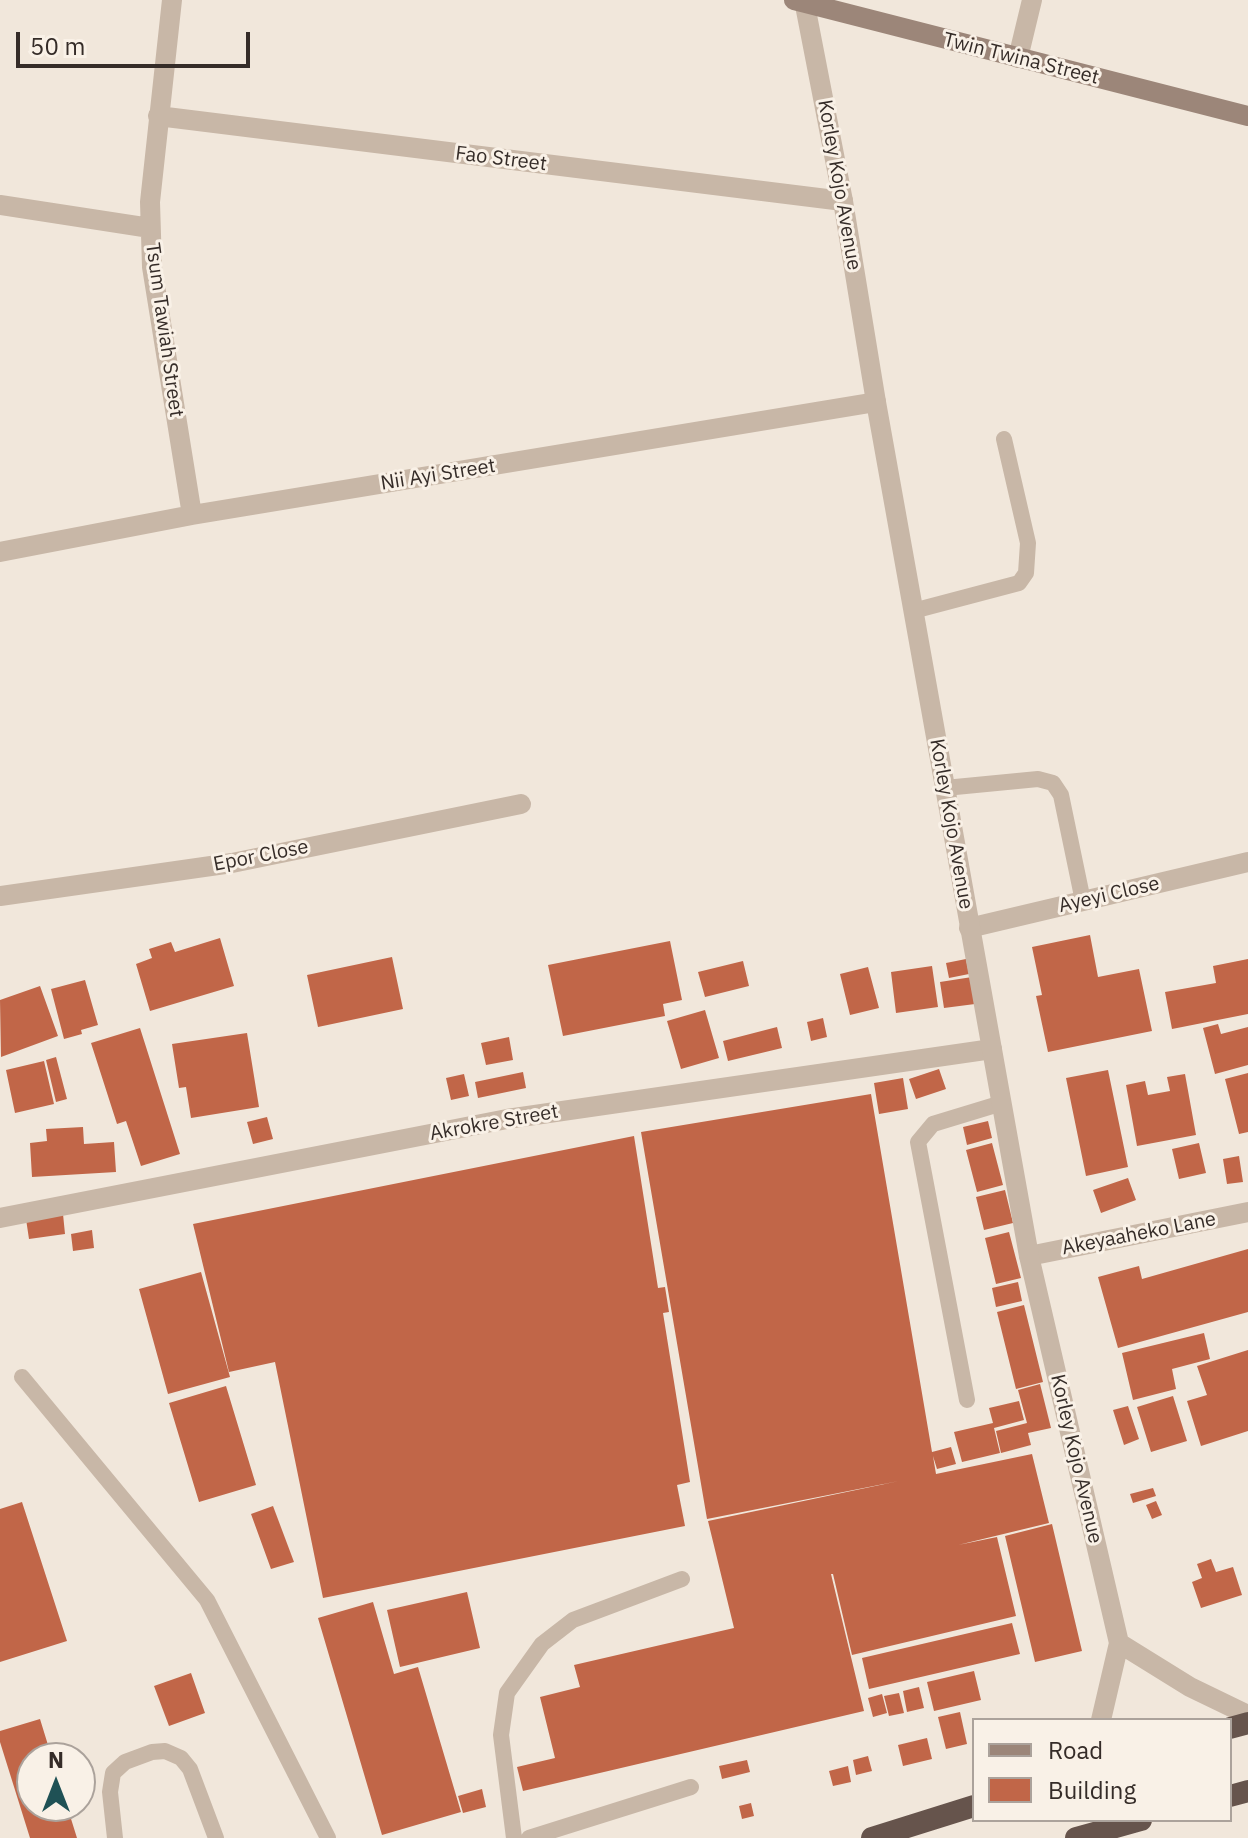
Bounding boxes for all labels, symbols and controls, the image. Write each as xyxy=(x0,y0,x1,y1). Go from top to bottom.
scale bar xyxy=(20,16,254,66)
street label: Twin Twina Street xyxy=(941,28,1101,90)
text: 50 m xyxy=(30,30,85,62)
street label: Korley Kojo Avenue xyxy=(812,98,866,272)
street label: Fao Street xyxy=(454,141,548,177)
street label: Tsum Tawiah Street xyxy=(140,241,188,419)
street label: Nii Ayi Street xyxy=(379,454,497,496)
street label: Korley Kojo Avenue xyxy=(924,737,978,911)
street label: Epor Close xyxy=(211,835,311,877)
street label: Ayeyi Close xyxy=(1056,872,1162,918)
street label: Akrokre Street xyxy=(428,1100,560,1146)
street label: Akeyaaheko Lane xyxy=(1060,1207,1218,1261)
street label: Korley Kojo Avenue xyxy=(1045,1372,1107,1546)
legend xyxy=(972,1718,1232,1822)
text: Road xyxy=(1048,1734,1103,1766)
north arrow xyxy=(16,1742,96,1822)
text: N xyxy=(48,1745,64,1774)
text: Building xyxy=(1048,1774,1136,1806)

